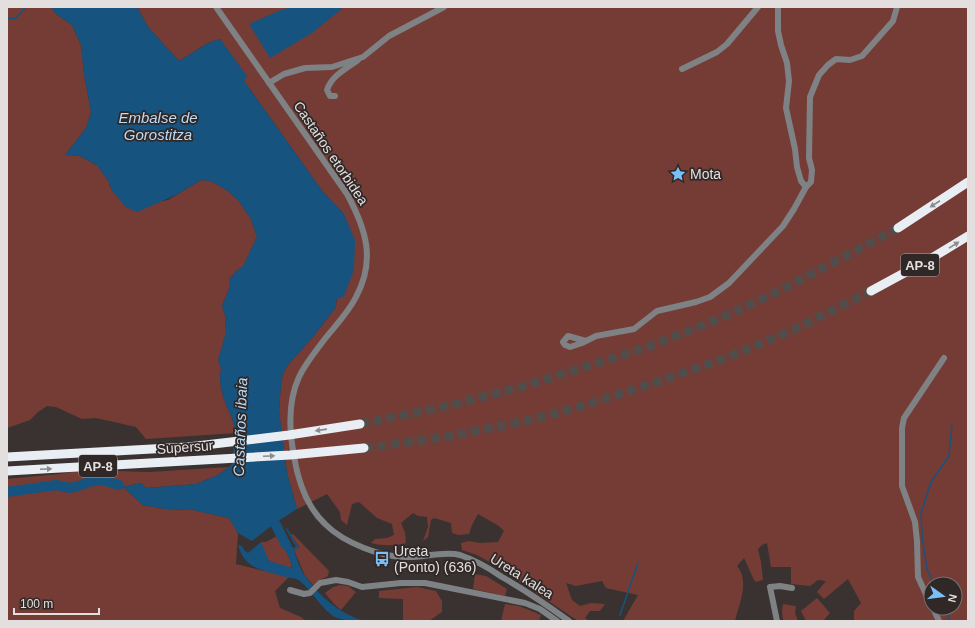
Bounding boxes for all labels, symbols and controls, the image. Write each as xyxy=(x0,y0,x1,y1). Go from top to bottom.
street label: Castaños etorbidea xyxy=(290,98,372,208)
water label: Embalse de Gorostitza xyxy=(118,109,198,143)
place icon: Mota xyxy=(669,165,687,183)
place label: Mota xyxy=(690,166,721,182)
one-way arrow xyxy=(929,200,941,207)
one-way arrow xyxy=(948,241,960,248)
road number: AP-8 xyxy=(901,254,939,276)
water label: Castaños ibaia xyxy=(230,377,250,477)
one-way arrow xyxy=(315,427,327,433)
street label: Supersur xyxy=(156,437,214,457)
one-way arrow xyxy=(263,453,276,459)
road number: AP-8 xyxy=(79,455,117,477)
one-way arrow xyxy=(40,466,53,472)
place label: Ureta (Ponto) (636) xyxy=(394,543,476,575)
bus stop icon: Ureta (Ponto) (636) xyxy=(373,550,391,568)
street label: Ureta kalea xyxy=(487,550,557,602)
north arrow xyxy=(923,576,963,616)
scale bar xyxy=(14,590,99,616)
text: N xyxy=(946,593,959,604)
text: 100 m xyxy=(20,597,53,611)

